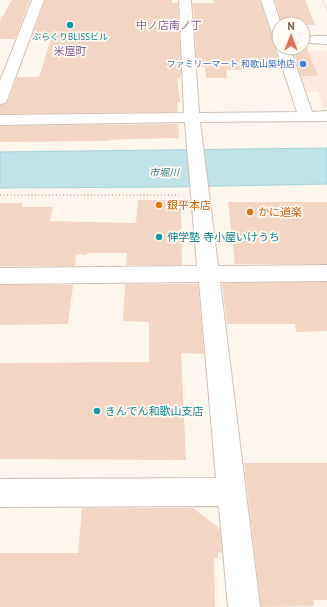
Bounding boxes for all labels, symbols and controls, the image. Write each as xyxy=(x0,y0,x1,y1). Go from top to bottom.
north arrow xyxy=(271,16,311,56)
district label: 中ノ店南ノ丁 xyxy=(136,18,202,32)
text: N xyxy=(287,19,295,33)
marker: ぶらくりBLISSビル xyxy=(65,20,75,30)
place label: ぶらくりBLISSビル xyxy=(32,31,108,42)
district label: 米屋町 xyxy=(54,44,87,58)
place label: ファミリーマート 和歌山築地店 xyxy=(167,58,295,69)
marker: ファミリーマート 和歌山築地店 xyxy=(298,59,308,69)
water label: 市堀川 xyxy=(149,166,180,179)
place label: 銀平本店 xyxy=(167,198,211,212)
marker: 銀平本店 xyxy=(154,200,164,210)
place label: かに道楽 xyxy=(258,205,302,219)
marker: かに道楽 xyxy=(245,207,255,217)
place label: 伸学塾 寺小屋いけうち xyxy=(167,230,280,244)
marker: 伸学塾 寺小屋いけうち xyxy=(154,232,164,242)
place label: きんでん和歌山支店 xyxy=(105,404,203,418)
marker: きんでん和歌山支店 xyxy=(92,406,102,416)

